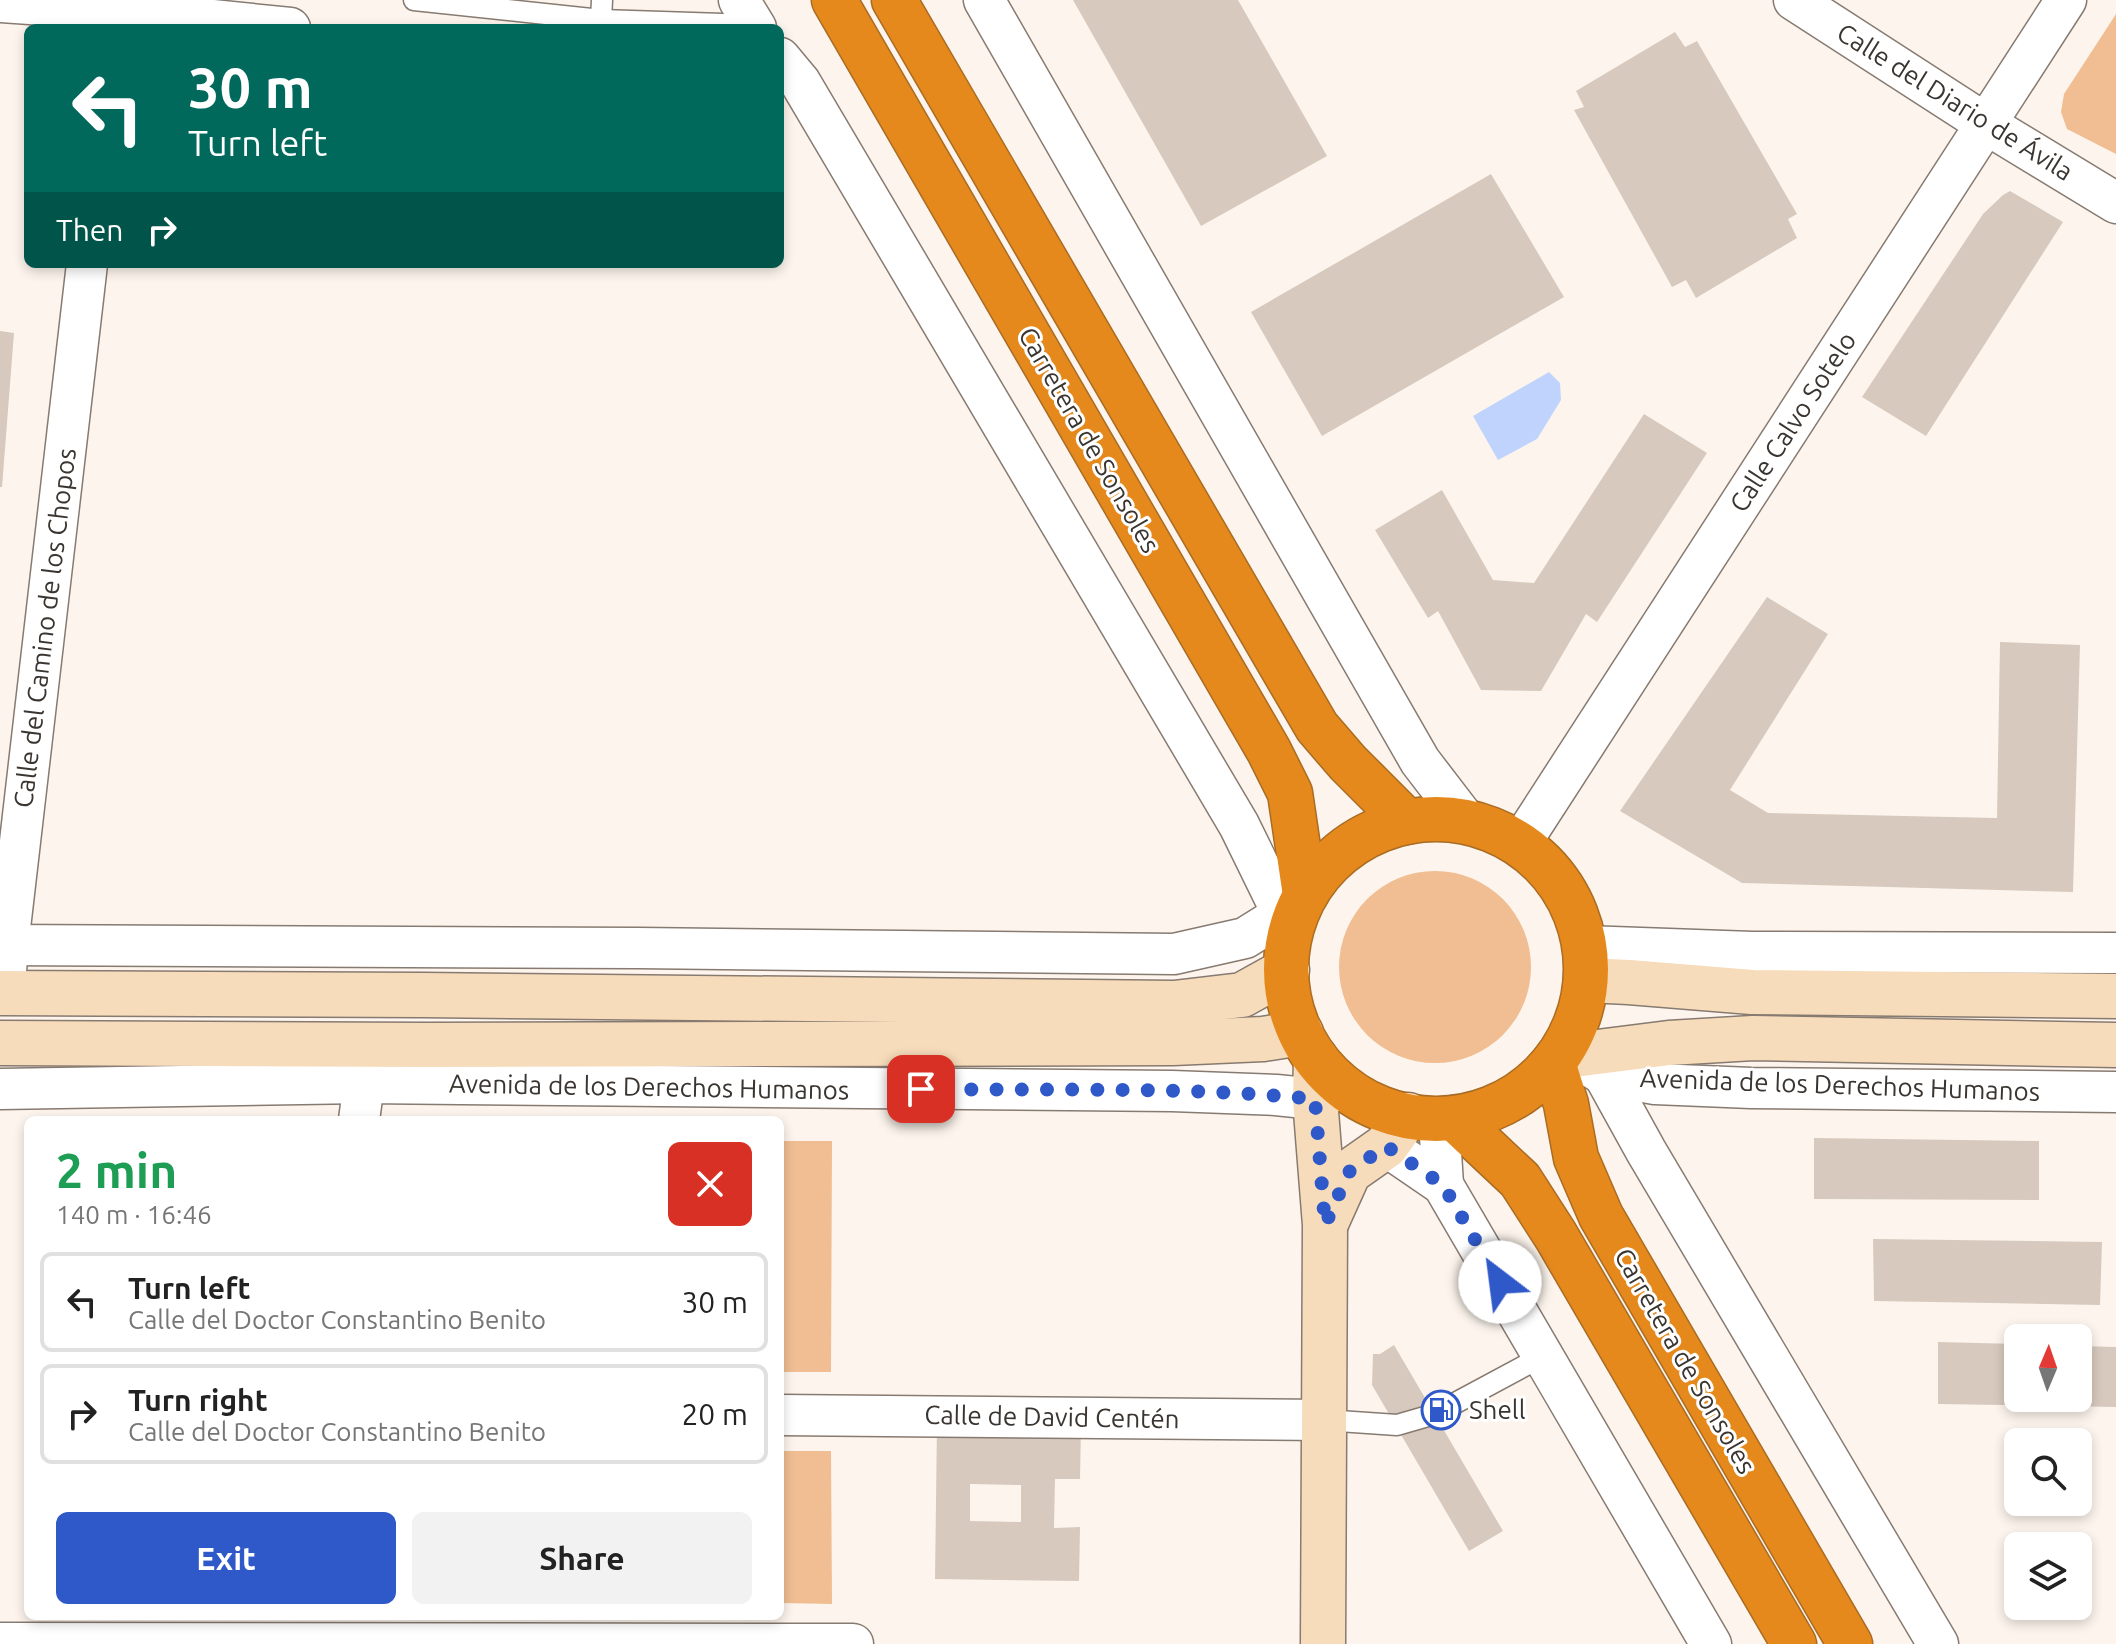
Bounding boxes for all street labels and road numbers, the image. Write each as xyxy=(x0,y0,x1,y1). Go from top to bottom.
street label: Calle del Diario de Ávila xyxy=(1832,16,2079,186)
street label: Carretera de Sonsoles xyxy=(1013,322,1166,557)
street label: Calle Calvo Sotelo xyxy=(1724,326,1862,517)
street label: Calle del Camino de los Chopos xyxy=(8,446,81,809)
street label: Avenida de los Derechos Humanos xyxy=(1639,1063,2041,1106)
street label: Avenida de los Derechos Humanos xyxy=(449,1069,849,1104)
street label: Carretera de Sonsoles xyxy=(1609,1243,1762,1478)
street label: Calle de David Centén xyxy=(924,1400,1180,1433)

